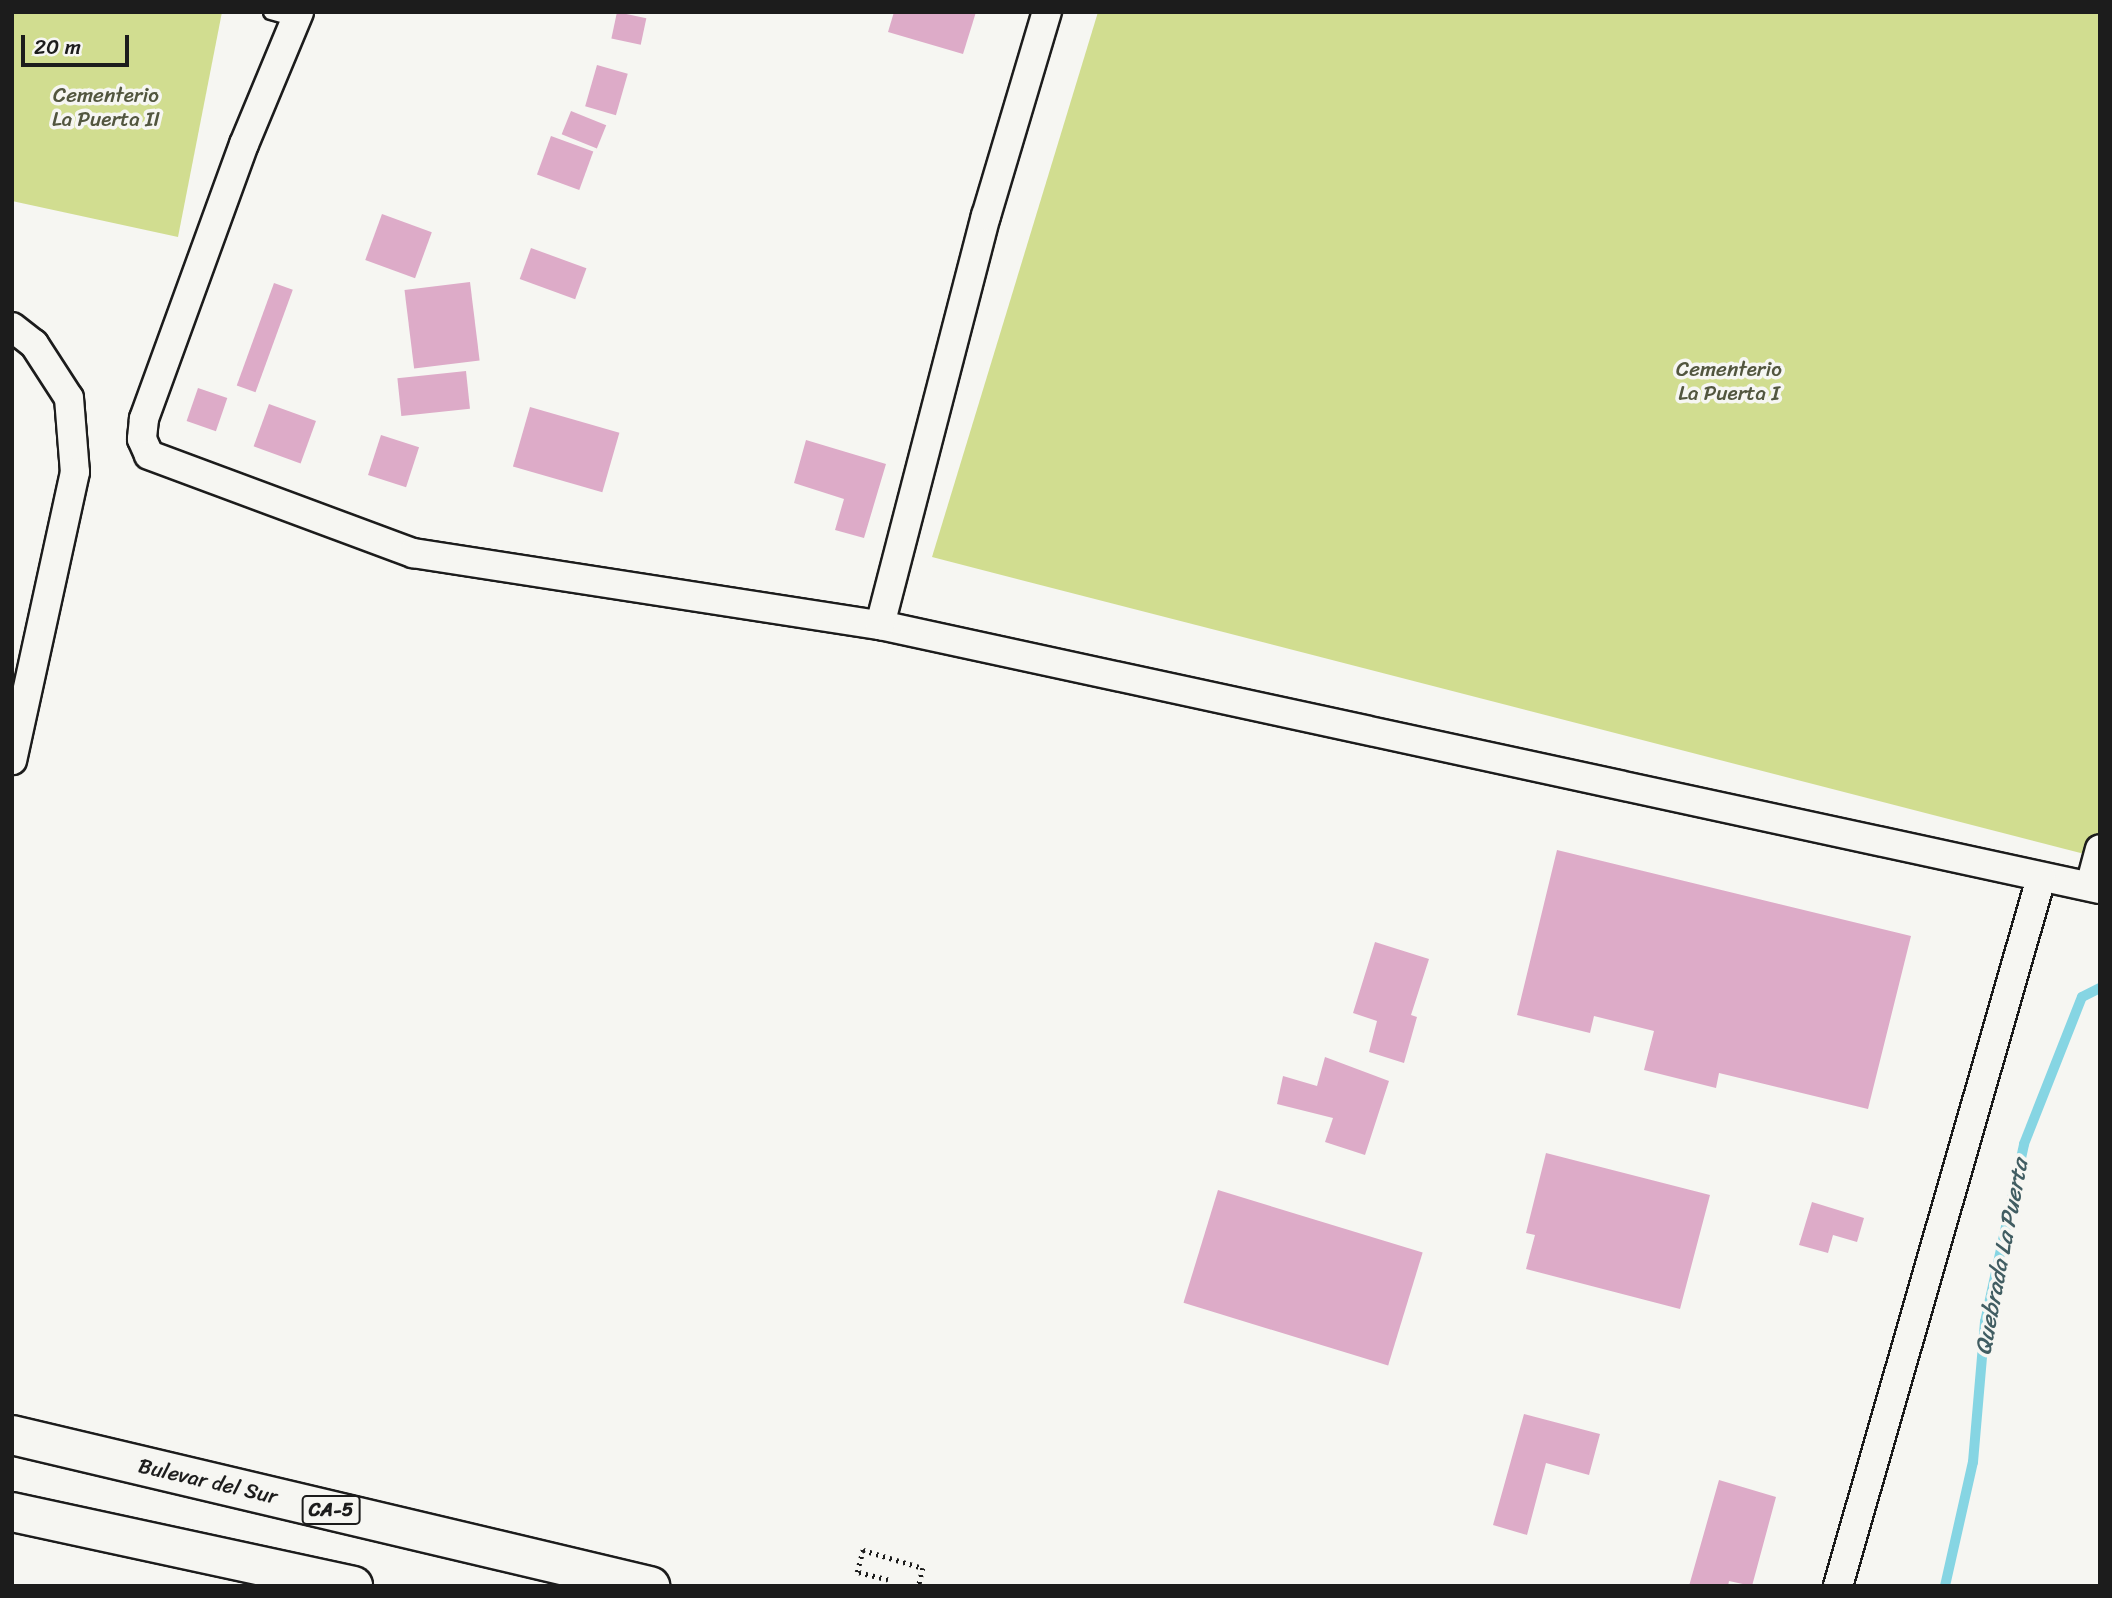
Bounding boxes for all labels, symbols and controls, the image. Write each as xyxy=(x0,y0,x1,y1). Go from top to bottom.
scale bar xyxy=(24,21,133,65)
text: 20 m xyxy=(34,28,81,66)
park label: Cementerio La Puerta II xyxy=(51,82,161,132)
park label: Cementerio La Puerta I xyxy=(1676,356,1782,406)
water label: Quebrada La Puerta xyxy=(1969,1156,2035,1358)
street label: Bulevar del Sur xyxy=(136,1453,280,1509)
road number: CA-5 xyxy=(301,1494,361,1526)

